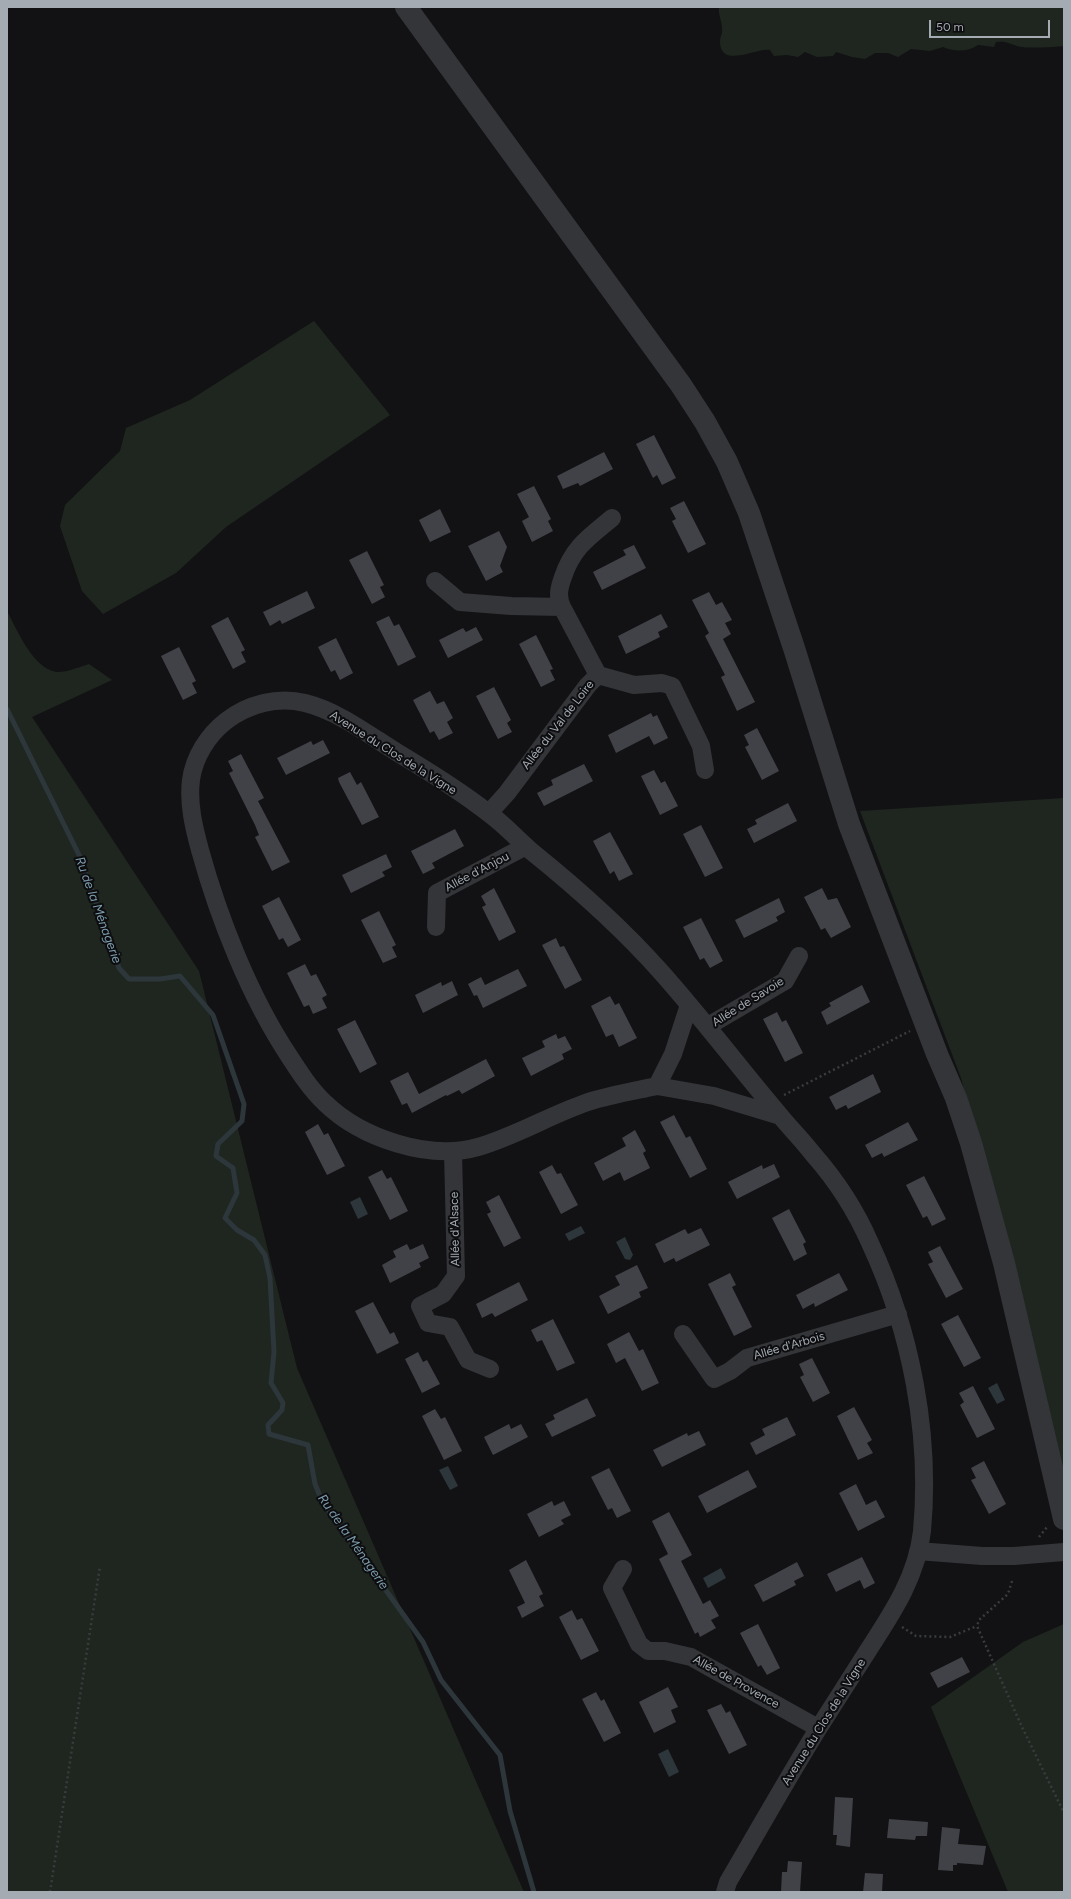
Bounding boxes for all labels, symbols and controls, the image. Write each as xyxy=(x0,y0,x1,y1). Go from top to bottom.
scale bar xyxy=(931,12,1052,38)
text: 50 m xyxy=(936,20,964,34)
street label: Allée du Val de Loire xyxy=(519,678,597,772)
street label: Avenue du Clos de la Vigne xyxy=(327,708,459,798)
street label: Allée d'Anjou xyxy=(442,849,512,895)
water label: Ru de la Ménagerie xyxy=(71,854,125,966)
street label: Allée de Savoie xyxy=(709,974,787,1030)
street label: Allée d'Alsace xyxy=(447,1192,463,1266)
street label: Allée d'Arbois xyxy=(752,1329,826,1363)
water label: Ru de la Ménagerie xyxy=(314,1491,392,1593)
street label: Allée de Provence xyxy=(690,1652,782,1712)
street label: Avenue du Clos de la Vigne xyxy=(779,1656,869,1788)

